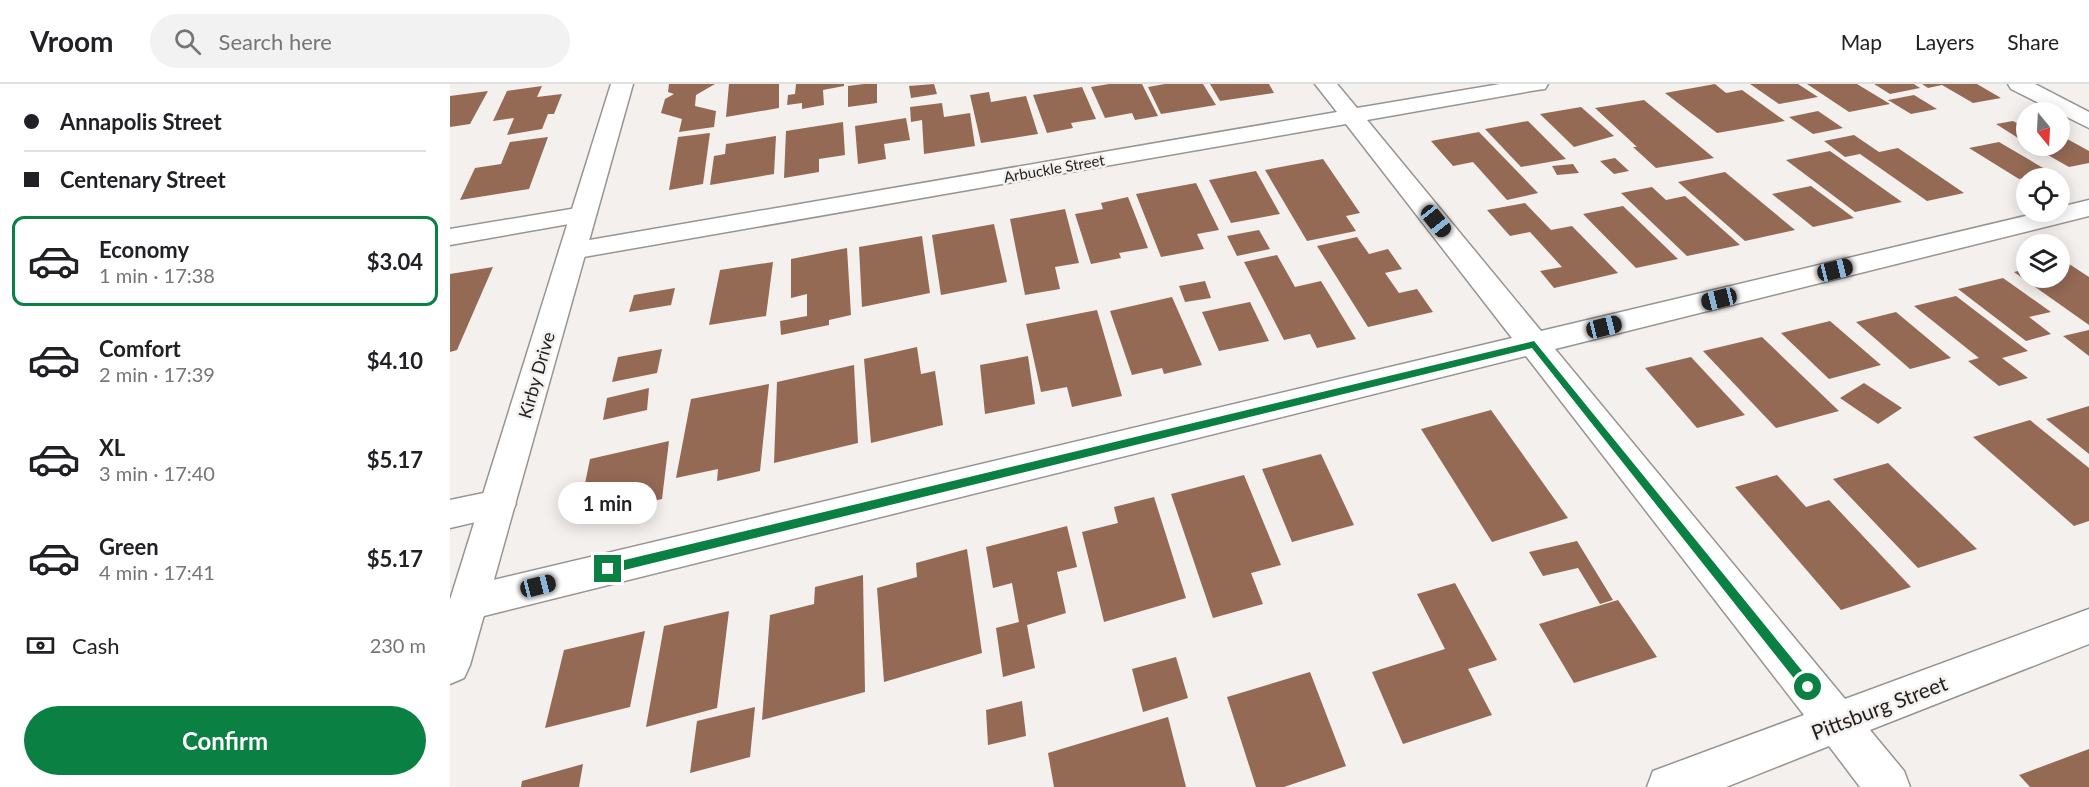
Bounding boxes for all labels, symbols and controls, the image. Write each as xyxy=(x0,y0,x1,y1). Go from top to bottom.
search box xyxy=(150,14,570,68)
text: Vroom xyxy=(30,24,114,58)
icon: search xyxy=(171,25,204,58)
text: Search here xyxy=(219,28,332,55)
text: Map xyxy=(1841,29,1882,54)
text: Layers xyxy=(1915,29,1974,54)
text: Share xyxy=(2007,29,2059,54)
north arrow xyxy=(2016,102,2070,156)
map controls xyxy=(2016,102,2070,288)
text: Annapolis Street xyxy=(60,108,222,135)
street label: Arbuckle Street xyxy=(1002,150,1106,186)
text: Centenary Street xyxy=(60,166,226,193)
button: locate xyxy=(2016,168,2070,222)
car xyxy=(1418,201,1454,241)
icon: car xyxy=(27,234,81,288)
button: layers xyxy=(2016,234,2070,288)
text: Economy xyxy=(99,236,189,263)
text: $3.04 xyxy=(367,248,423,275)
car xyxy=(1815,257,1855,283)
text: 1 min · 17:38 xyxy=(99,263,215,287)
car xyxy=(1699,286,1739,312)
car xyxy=(1584,314,1624,340)
street label: Kirby Drive xyxy=(513,329,559,421)
icon: car xyxy=(27,333,81,387)
text: Comfort xyxy=(99,335,181,362)
text: $4.10 xyxy=(367,347,423,374)
text: 2 min · 17:39 xyxy=(99,362,215,386)
icon: car xyxy=(27,432,81,486)
text: XL xyxy=(99,434,125,461)
text: $5.17 xyxy=(367,446,423,473)
text: 3 min · 17:40 xyxy=(99,461,215,485)
callout: 1 min xyxy=(558,482,657,524)
text: 1 min xyxy=(583,491,632,515)
icon: car xyxy=(27,531,81,585)
text: Green xyxy=(99,533,159,560)
text: $5.17 xyxy=(367,545,423,572)
route end xyxy=(594,555,621,582)
text: 4 min · 17:41 xyxy=(99,560,215,584)
car xyxy=(518,573,558,599)
icon: cash xyxy=(24,629,57,662)
text: Cash xyxy=(72,632,119,659)
text: 230 m xyxy=(370,633,426,657)
street label: Pittsburg Street xyxy=(1808,669,1951,744)
route start xyxy=(1794,673,1821,700)
button: Confirm xyxy=(24,706,426,775)

